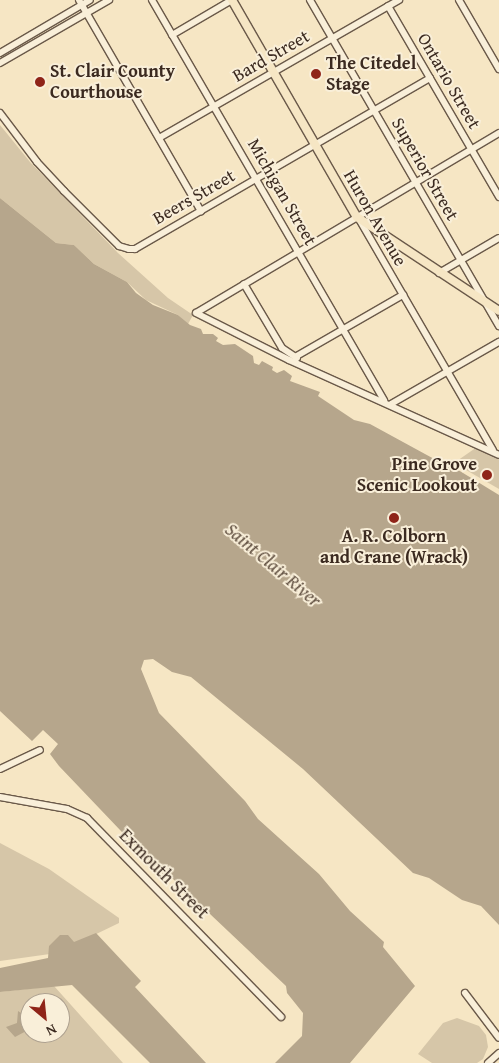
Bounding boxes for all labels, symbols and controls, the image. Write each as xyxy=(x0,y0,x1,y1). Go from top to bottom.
street label: Bard Street xyxy=(229,25,313,87)
street label: Ontario Street xyxy=(413,29,485,133)
place label: The Citedel Stage xyxy=(326,53,416,96)
place label: St. Clair County Courthouse xyxy=(50,61,175,104)
marker: The Citedel Stage xyxy=(310,68,322,80)
marker: St. Clair County Courthouse xyxy=(34,76,46,88)
street label: Superior Street xyxy=(387,114,463,224)
street label: Michigan Street xyxy=(243,135,321,249)
street label: Beers Street xyxy=(149,165,239,229)
street label: Huron Avenue xyxy=(339,166,411,270)
place label: Pine Grove Scenic Lookout xyxy=(357,454,477,496)
marker: Pine Grove Scenic Lookout xyxy=(481,469,493,481)
marker: A. R. Colborn and Crane (Wrack) xyxy=(388,512,400,524)
water label: Saint Clair River xyxy=(220,518,326,612)
place label: A. R. Colborn and Crane (Wrack) xyxy=(320,526,468,568)
street label: Exmouth Street xyxy=(115,825,213,923)
north arrow xyxy=(20,993,70,1043)
text: N xyxy=(43,1019,60,1041)

